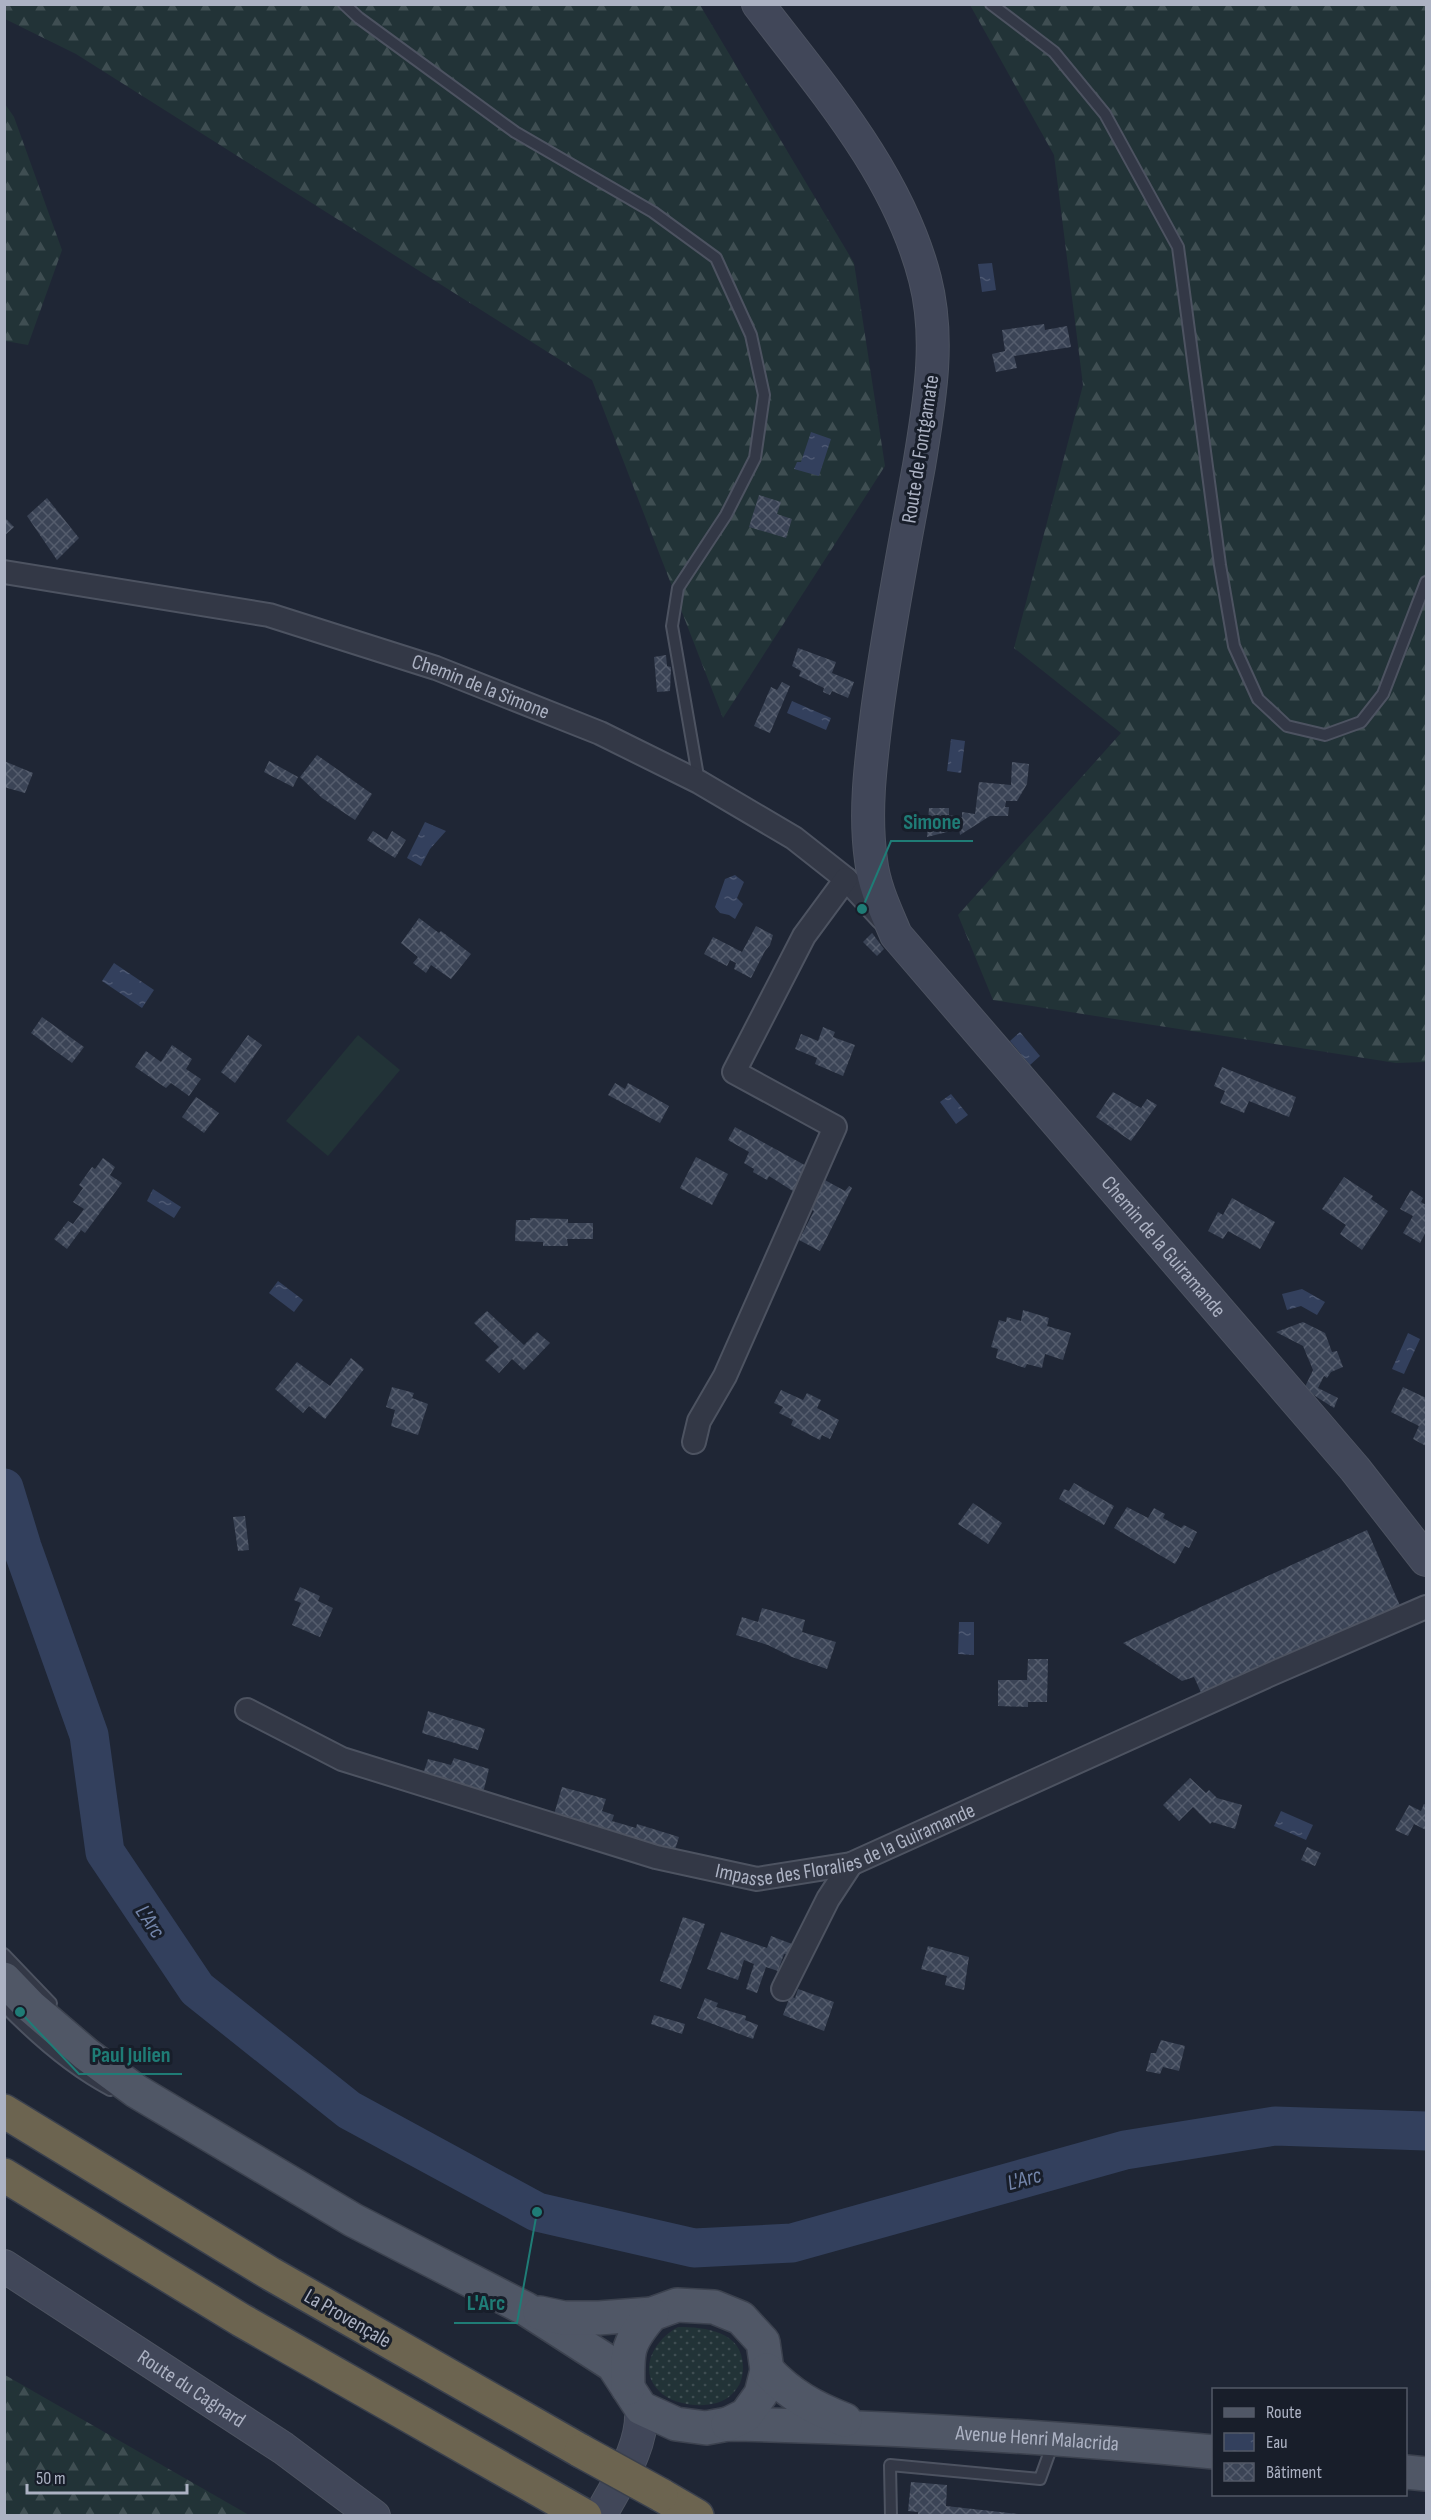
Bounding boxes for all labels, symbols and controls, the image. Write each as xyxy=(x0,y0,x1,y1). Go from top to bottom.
street label: Route de Fontgamate xyxy=(896,373,945,525)
street label: Chemin de la Simone xyxy=(409,649,553,725)
callout: Simone xyxy=(891,801,973,841)
text: Simone xyxy=(903,809,961,836)
street label: Chemin de la Guiramande xyxy=(1096,1171,1231,1323)
street label: Impasse des Floralies de la Guiramande xyxy=(713,1798,979,1892)
water label: L'Arc xyxy=(129,1900,171,1944)
callout: Paul Julien xyxy=(79,2034,182,2074)
text: Paul Julien xyxy=(91,2042,171,2069)
water label: L'Arc xyxy=(1004,2162,1045,2197)
callout: L'Arc xyxy=(454,2283,517,2323)
street label: La Provençale xyxy=(300,2284,396,2353)
text: L'Arc xyxy=(467,2290,505,2317)
street label: Route du Cagnard xyxy=(133,2345,250,2433)
legend xyxy=(1212,2388,1407,2496)
text: Route xyxy=(1266,2402,1302,2423)
street label: Avenue Henri Malacrida xyxy=(954,2421,1120,2457)
text: Eau xyxy=(1266,2432,1288,2453)
scale bar xyxy=(27,2457,188,2495)
text: Bâtiment xyxy=(1266,2462,1322,2483)
text: 50 m xyxy=(36,2468,66,2489)

